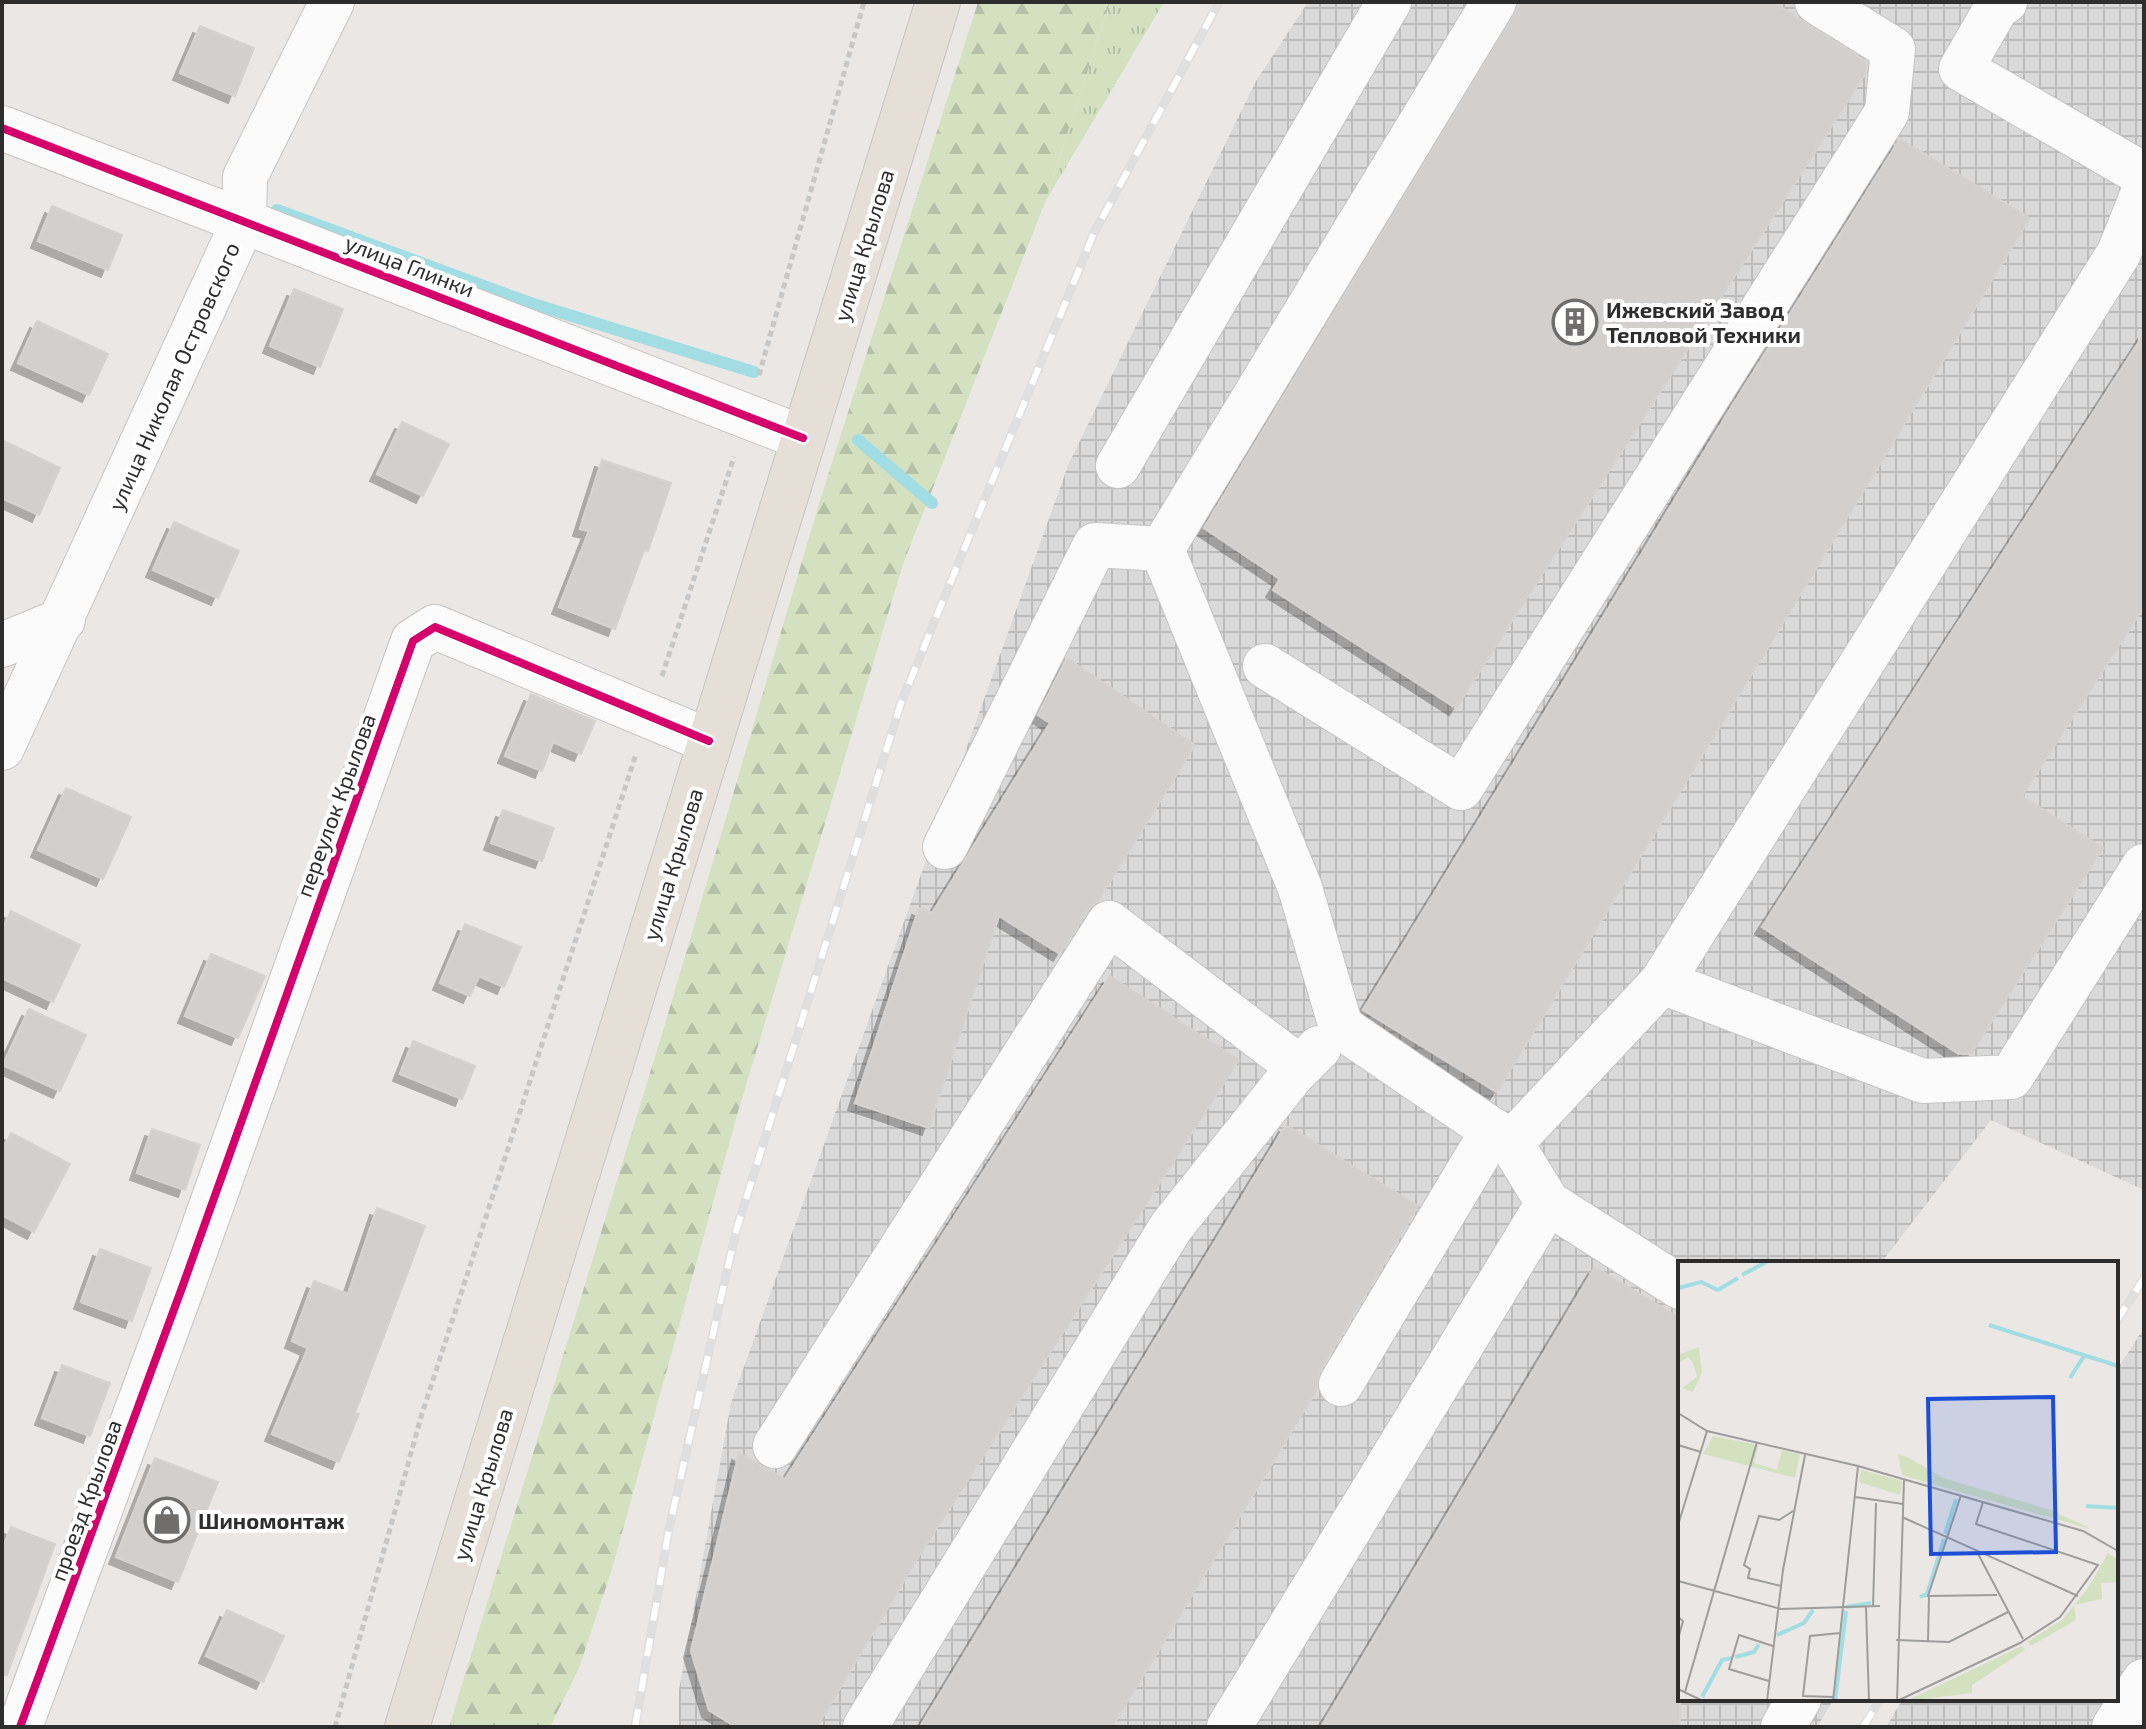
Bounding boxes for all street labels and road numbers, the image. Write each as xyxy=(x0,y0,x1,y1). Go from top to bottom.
street label: улица Крылова xyxy=(828,166,899,324)
street label: улица Глинки xyxy=(341,228,478,302)
street label: улица Николая Островского xyxy=(102,238,245,515)
street label: переулок Крылова xyxy=(290,710,381,900)
street label: улица Крылова xyxy=(637,785,708,943)
street label: улица Крылова xyxy=(447,1405,518,1563)
street label: проезд Крылова xyxy=(44,1416,126,1584)

